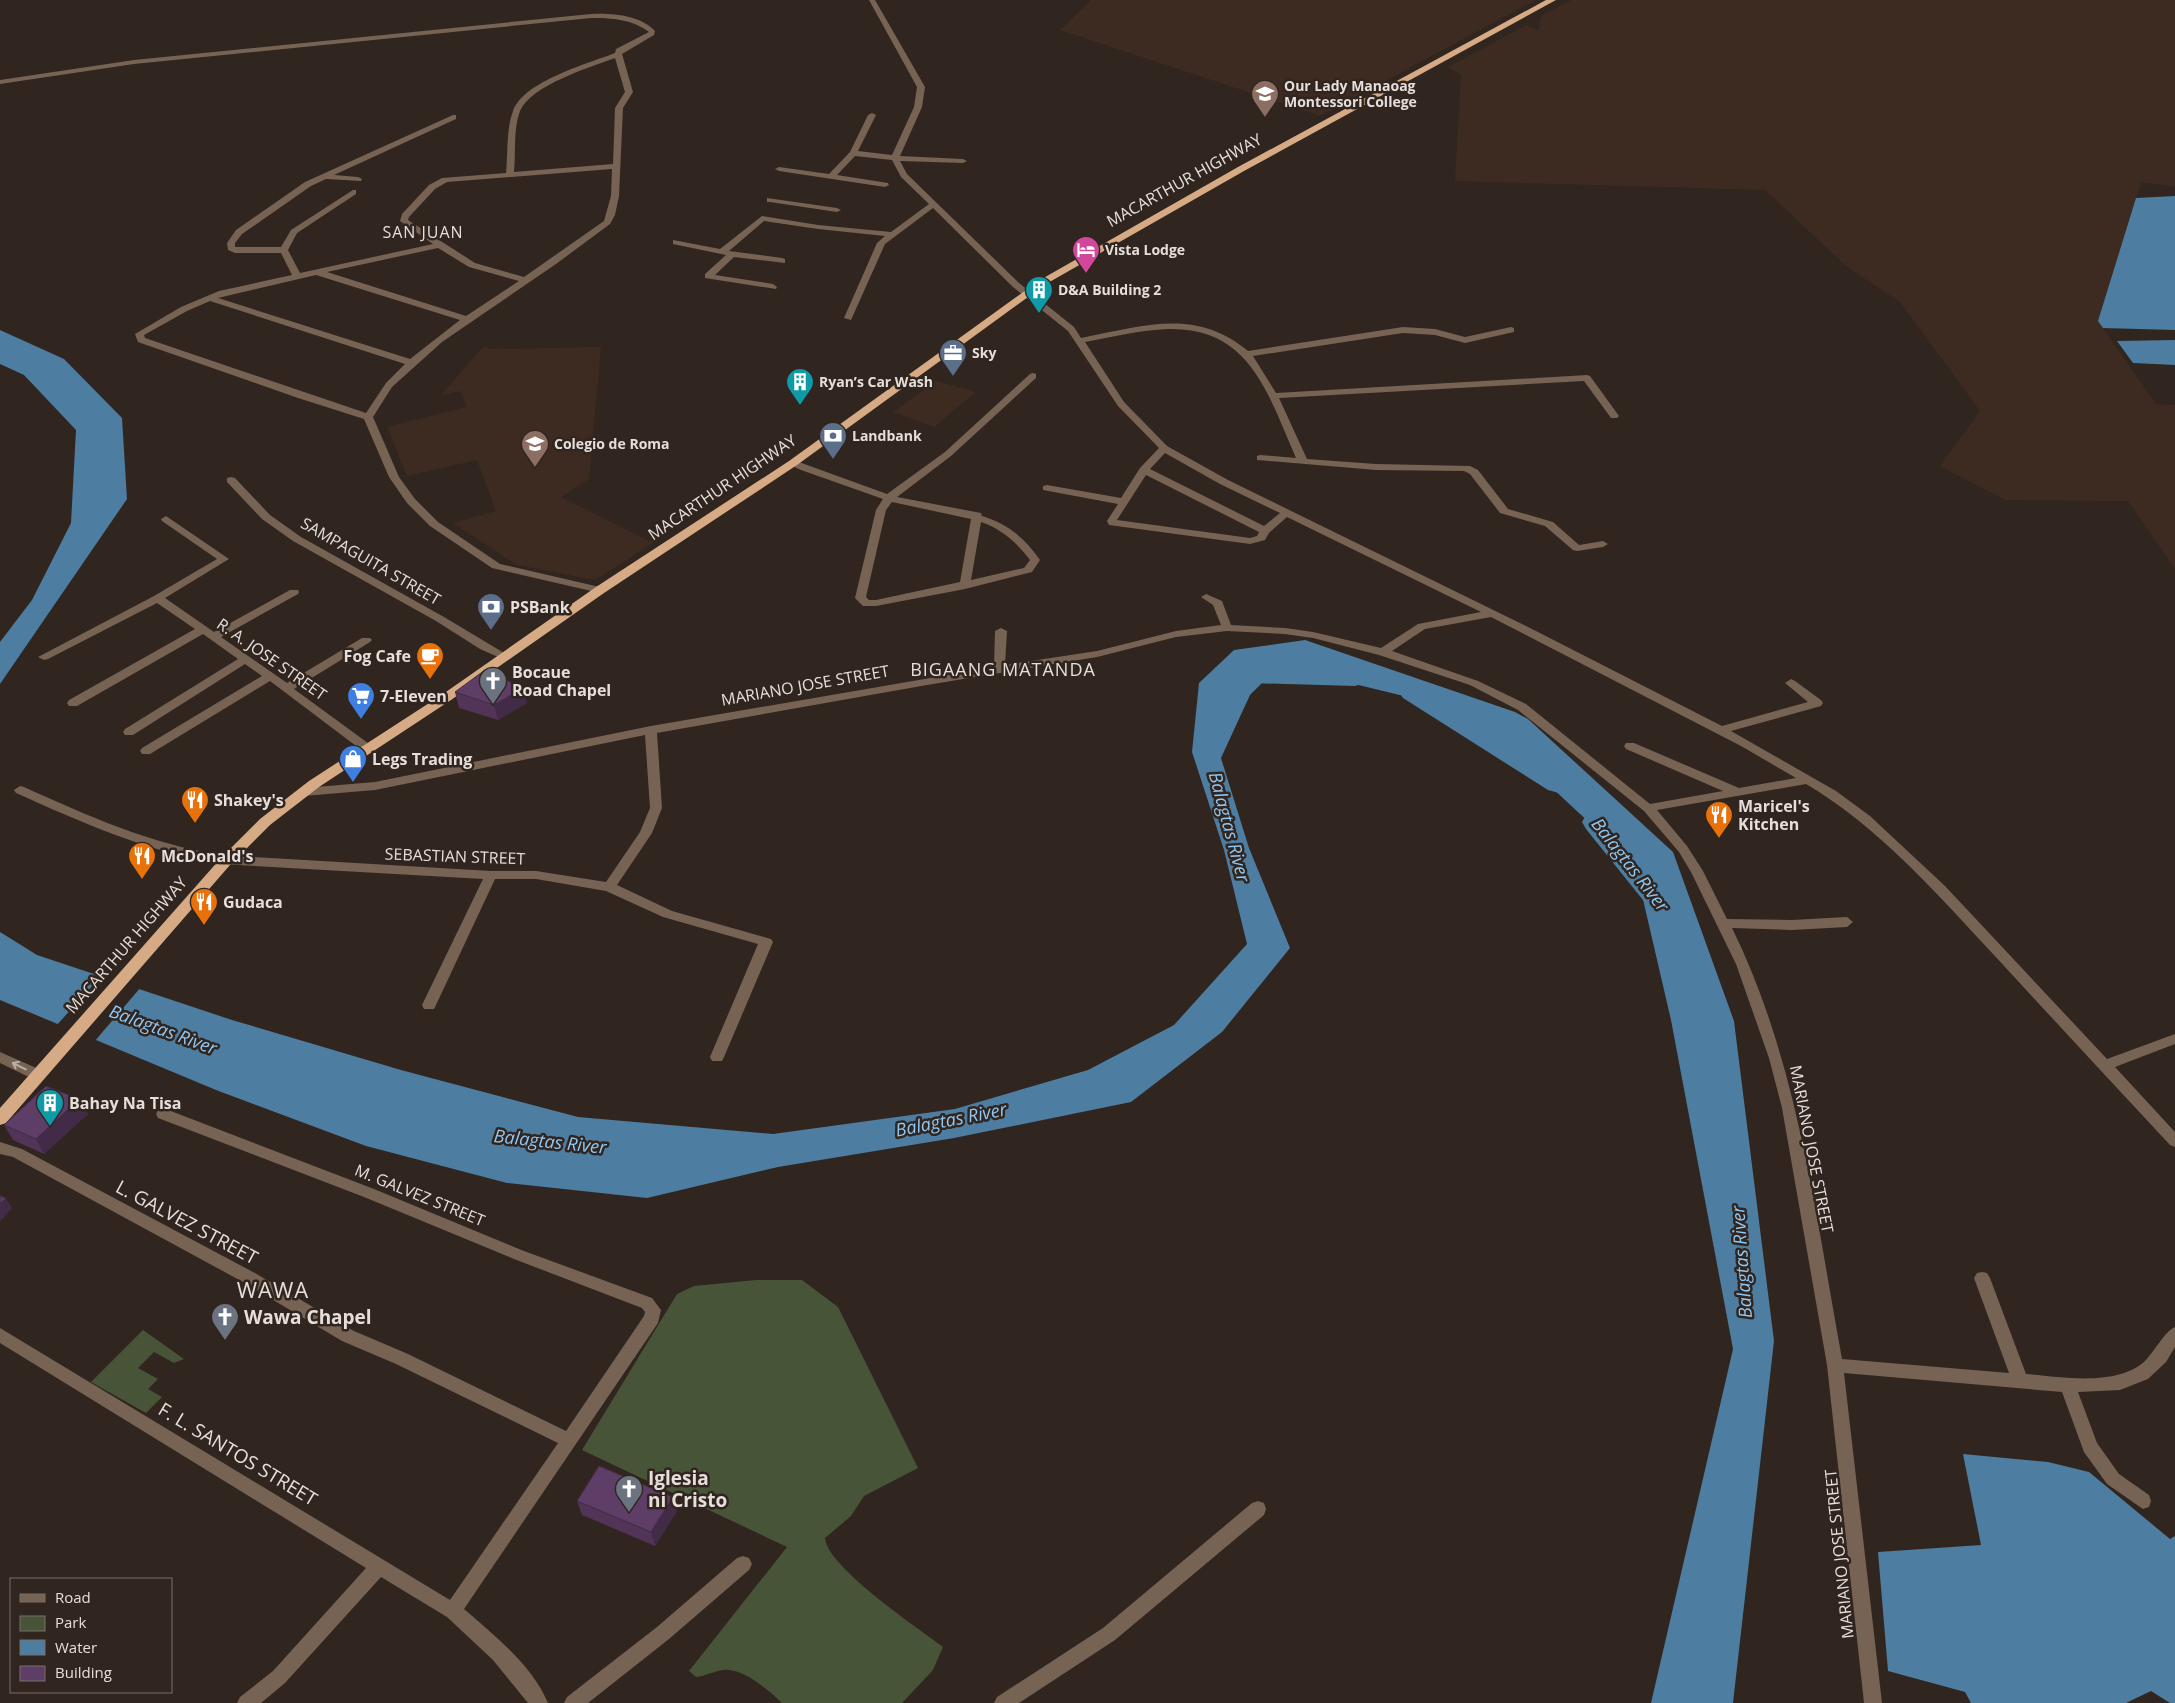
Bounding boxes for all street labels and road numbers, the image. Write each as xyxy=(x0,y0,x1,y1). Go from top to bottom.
street label: MACARTHUR HIGHWAY xyxy=(1102,128,1266,232)
street label: MACARTHUR HIGHWAY xyxy=(644,429,800,545)
street label: SAMPAGUITA STREET xyxy=(297,512,445,610)
street label: R. A. JOSE STREET xyxy=(213,613,331,705)
street label: MARIANO JOSE STREET xyxy=(719,659,891,711)
street label: SEBASTIAN STREET xyxy=(384,843,526,869)
street label: MACARTHUR HIGHWAY xyxy=(60,872,192,1018)
street label: MARIANO JOSE STREET xyxy=(1785,1063,1839,1235)
street label: M. GALVEZ STREET xyxy=(352,1159,489,1231)
street label: L. GALVEZ STREET xyxy=(111,1174,263,1271)
street label: F. L. SANTOS STREET xyxy=(154,1396,323,1512)
street label: MARIANO JOSE STREET xyxy=(1819,1468,1859,1640)

